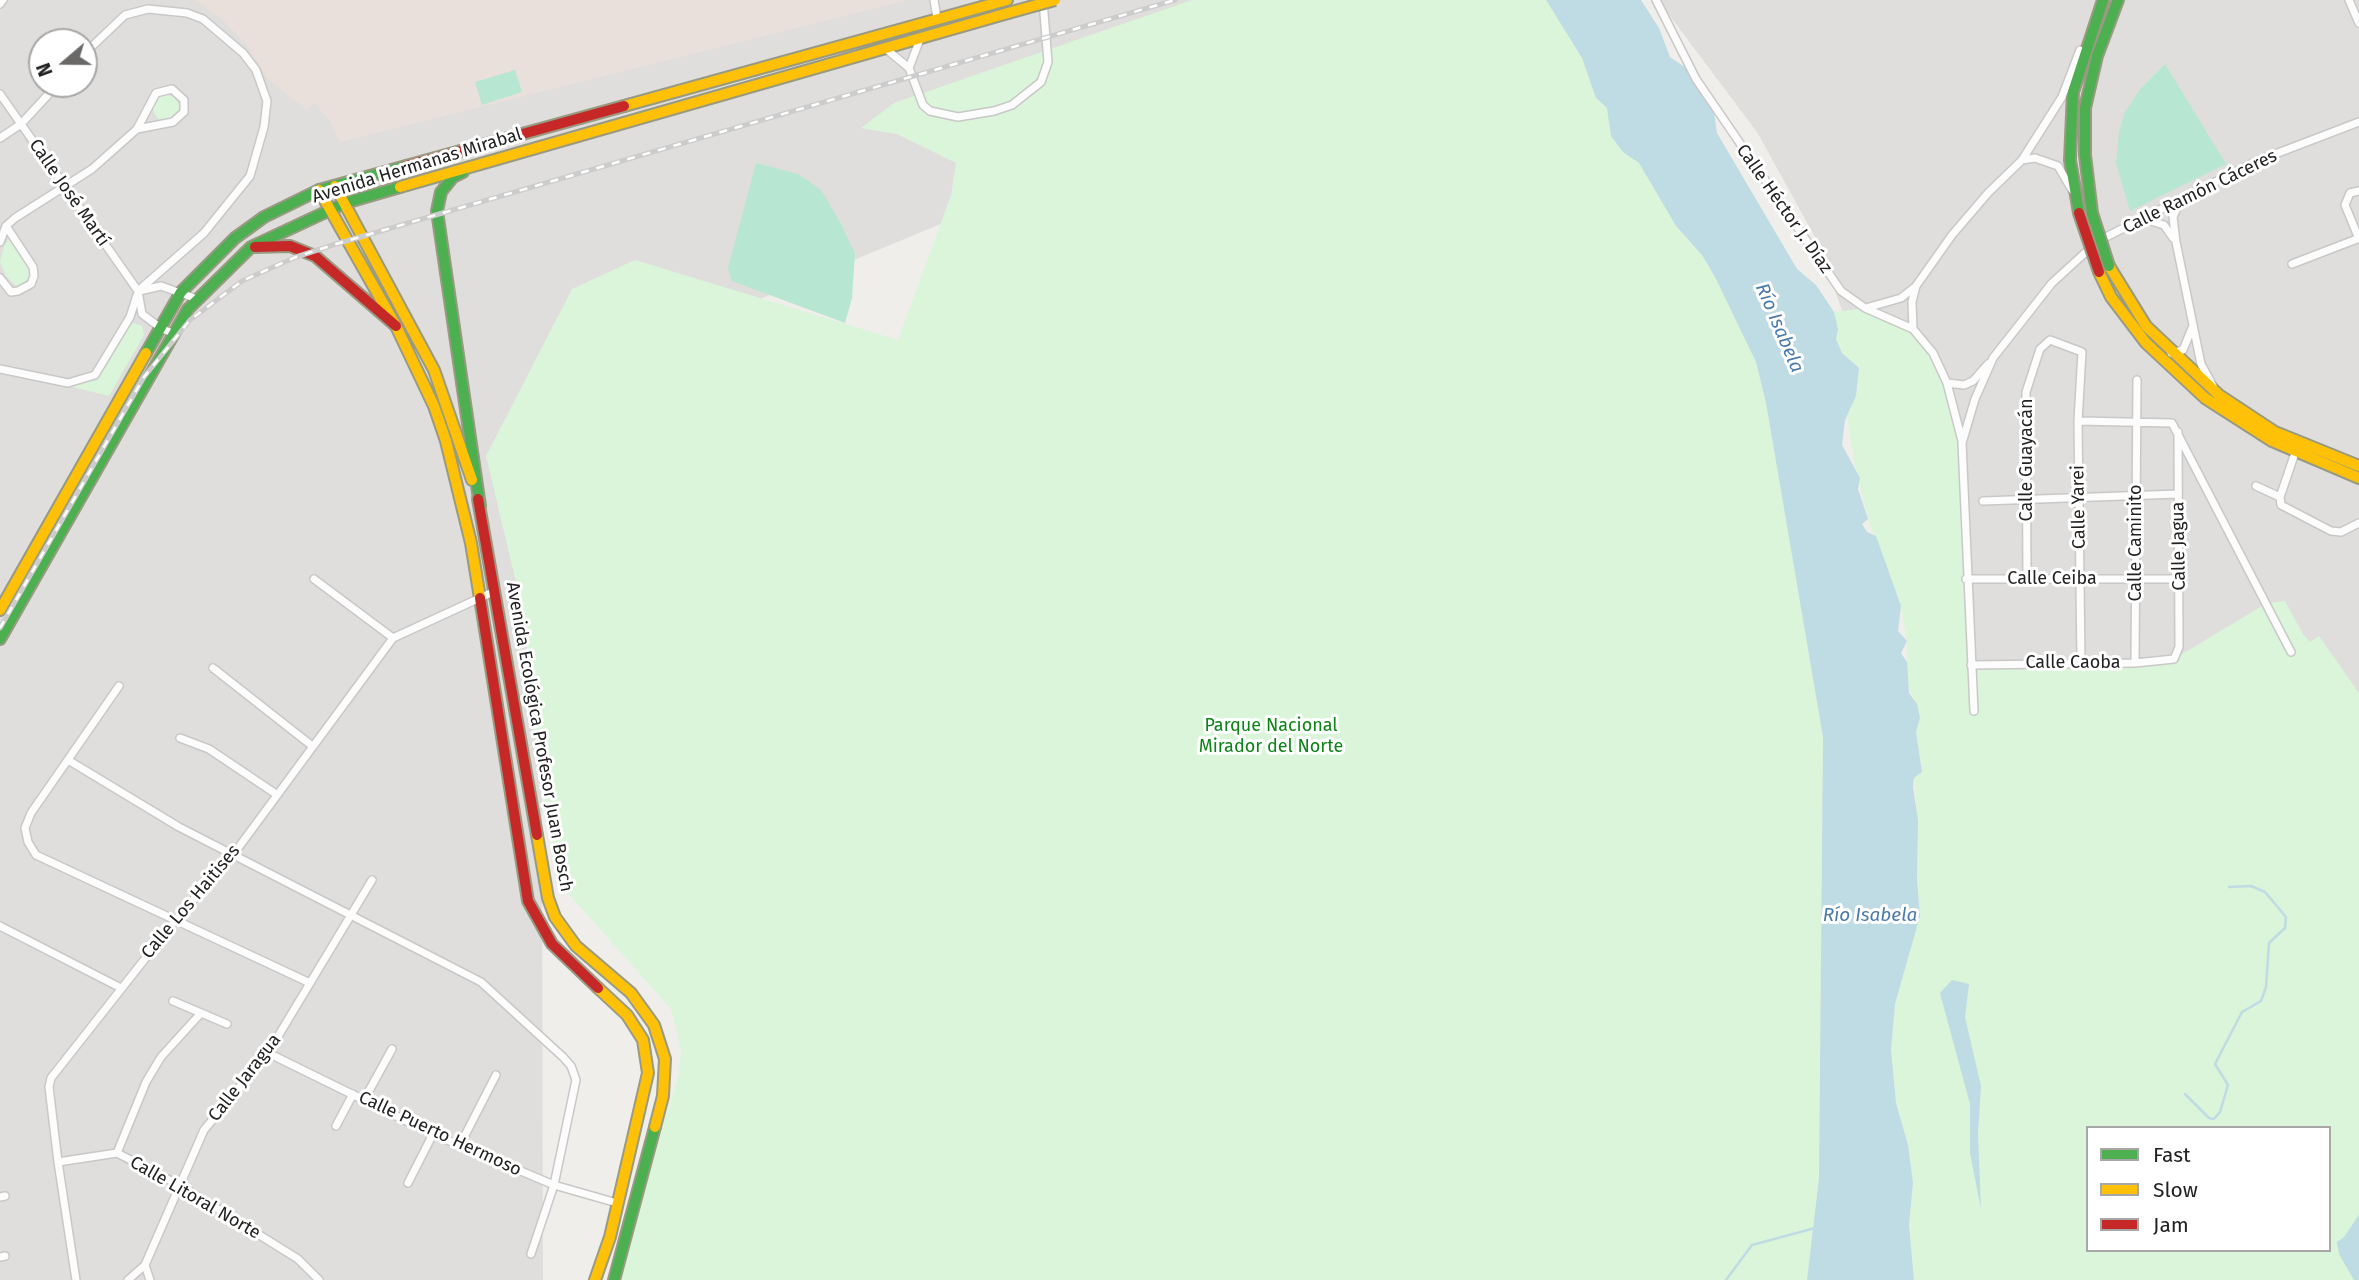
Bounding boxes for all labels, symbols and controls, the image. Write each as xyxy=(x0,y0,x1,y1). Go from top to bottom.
north arrow xyxy=(28,28,98,98)
text: N xyxy=(32,60,58,80)
street label: Avenida Hermanas Mirabal xyxy=(310,124,524,208)
street label: Calle José Martí xyxy=(24,135,114,251)
street label: Calle Héctor J. Díaz xyxy=(1731,140,1837,278)
street label: Calle Ramón Cáceres xyxy=(2119,145,2281,239)
water label: Río Isabela xyxy=(1750,280,1808,376)
street label: Calle Guayacán xyxy=(2016,398,2038,522)
street label: Calle Yarei xyxy=(2067,465,2091,549)
street label: Calle Caminito xyxy=(2125,484,2147,602)
street label: Calle Jagua xyxy=(2167,501,2191,591)
street label: Calle Ceiba xyxy=(2007,568,2097,590)
street label: Avenida Ecológica Profesor Juan Bosch xyxy=(501,580,577,894)
street label: Calle Caoba xyxy=(2025,652,2121,674)
park label: Parque Nacional Mirador del Norte xyxy=(1199,715,1343,758)
street label: Calle Los Haitises xyxy=(137,841,245,963)
water label: Río Isabela xyxy=(1823,905,1917,927)
street label: Calle Jaragua xyxy=(204,1030,286,1126)
street label: Calle Puerto Hermoso xyxy=(355,1087,525,1181)
legend xyxy=(2086,1126,2331,1252)
text: Fast xyxy=(2153,1142,2191,1168)
street label: Calle Litoral Norte xyxy=(126,1152,264,1244)
text: Slow xyxy=(2153,1177,2198,1203)
text: Jam xyxy=(2153,1212,2189,1238)

